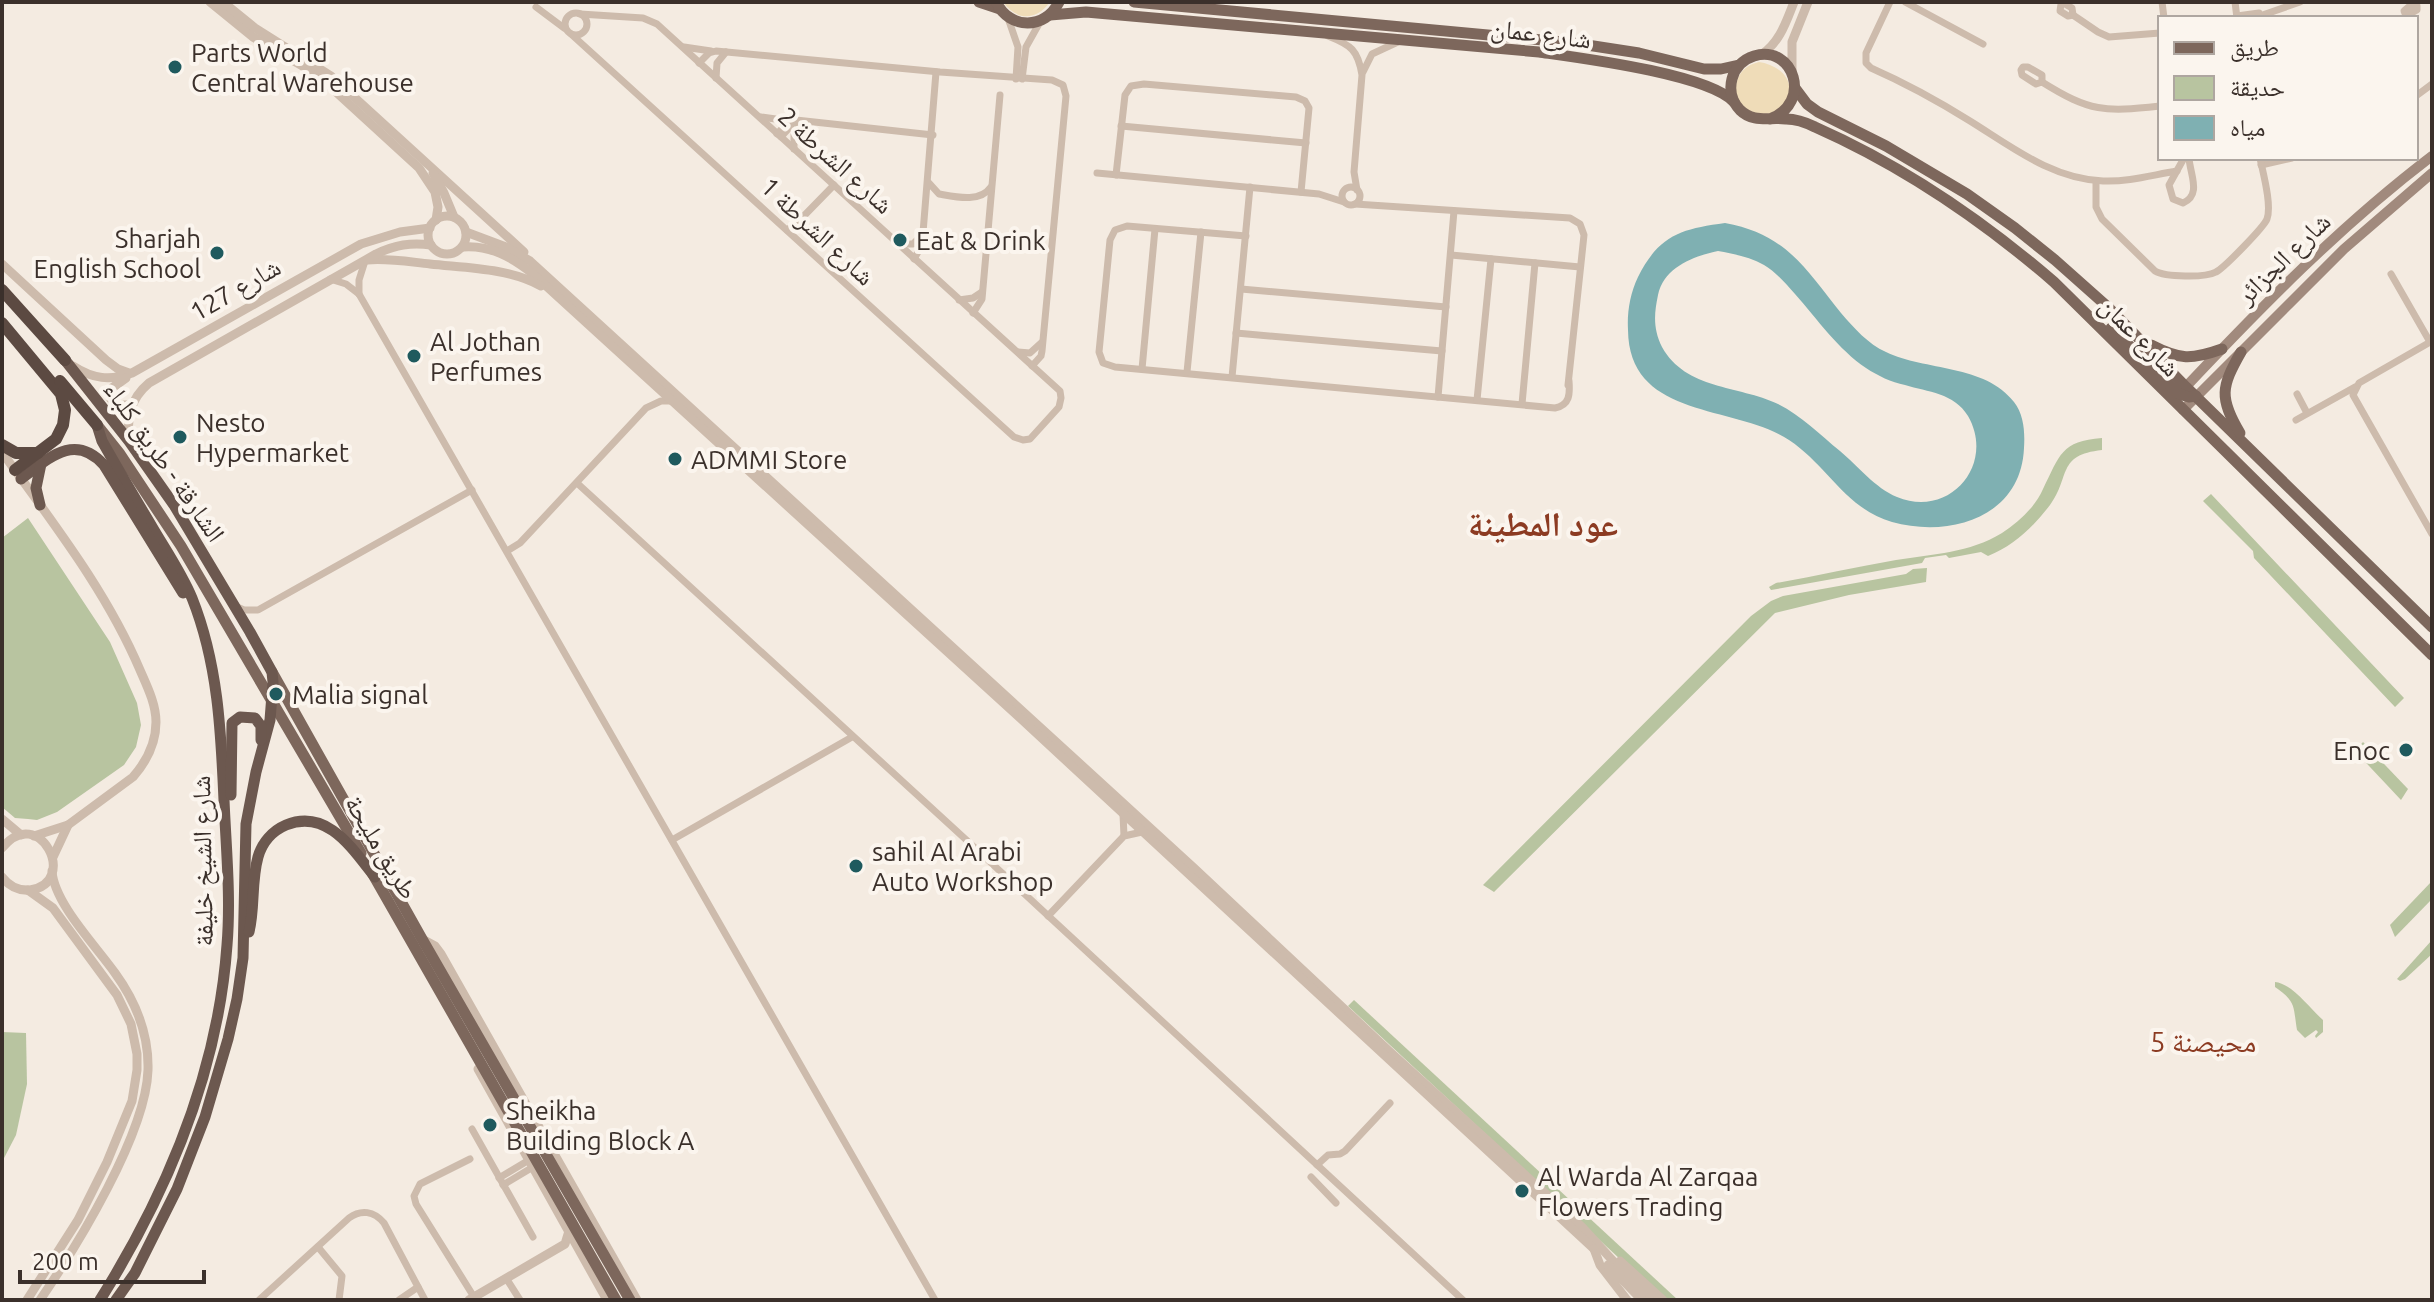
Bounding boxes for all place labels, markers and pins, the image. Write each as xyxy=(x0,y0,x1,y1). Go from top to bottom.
place label: Parts World Central Warehouse xyxy=(191,38,414,97)
marker: Parts World Central Warehouse xyxy=(166,58,184,76)
place label: Sharjah English School xyxy=(34,224,201,283)
place label: Eat & Drink xyxy=(916,226,1046,255)
marker: Eat & Drink xyxy=(891,231,909,249)
marker: Sharjah English School xyxy=(208,244,226,262)
place label: Al Jothan Perfumes xyxy=(430,327,542,386)
marker: Al Jothan Perfumes xyxy=(405,347,423,365)
place label: Nesto Hypermarket xyxy=(196,408,349,467)
marker: Nesto Hypermarket xyxy=(171,428,189,446)
place label: ADMMI Store xyxy=(691,445,847,474)
marker: ADMMI Store xyxy=(666,450,684,468)
place label: Malia signal xyxy=(292,680,428,709)
marker: Malia signal xyxy=(267,685,285,703)
place label: Enoc xyxy=(2333,736,2390,765)
marker: Enoc xyxy=(2397,741,2415,759)
place label: sahil Al Arabi Auto Workshop xyxy=(872,837,1053,896)
marker: sahil Al Arabi Auto Workshop xyxy=(847,857,865,875)
place label: Sheikha Building Block A xyxy=(506,1096,694,1155)
marker: Sheikha Building Block A xyxy=(481,1116,499,1134)
place label: Al Warda Al Zarqaa Flowers Trading xyxy=(1538,1162,1758,1221)
marker: Al Warda Al Zarqaa Flowers Trading xyxy=(1513,1182,1531,1200)

